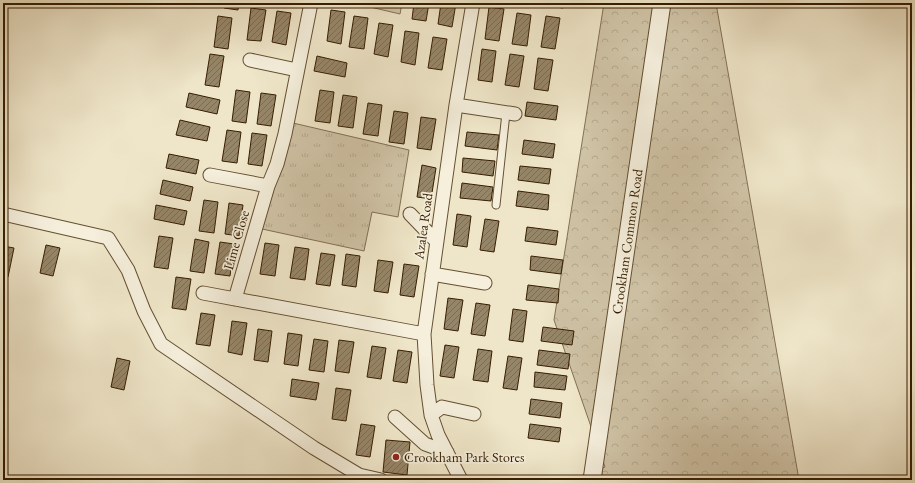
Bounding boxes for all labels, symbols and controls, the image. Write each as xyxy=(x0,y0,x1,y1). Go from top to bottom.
street label: Crookham Common Road xyxy=(607,167,647,315)
street label: Azalea Road xyxy=(409,191,437,261)
street label: Lime Close xyxy=(219,208,253,272)
place label: Crookham Park Stores xyxy=(404,448,525,466)
marker: Crookham Park Stores xyxy=(391,452,401,462)

